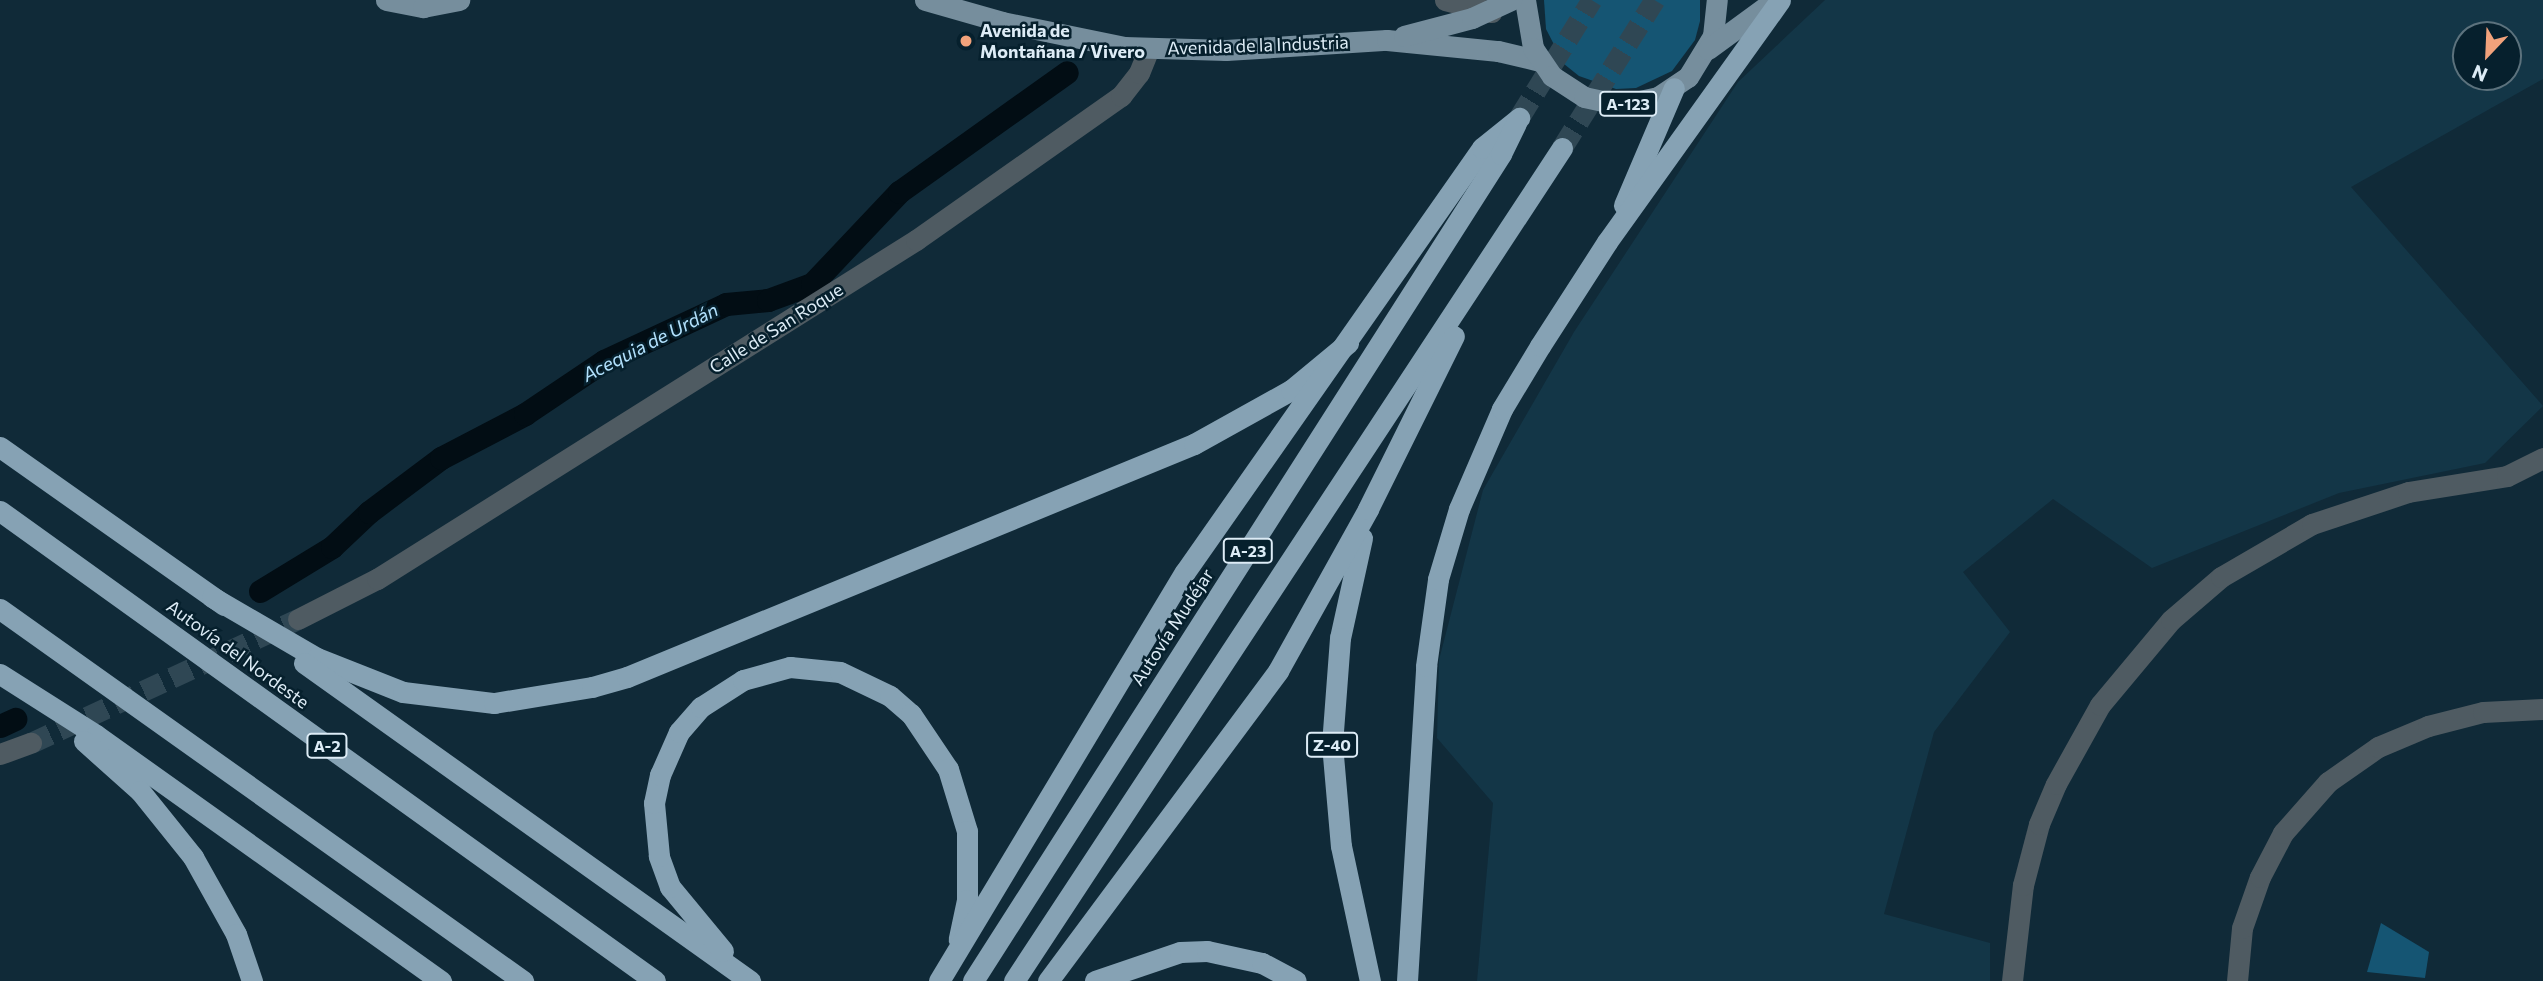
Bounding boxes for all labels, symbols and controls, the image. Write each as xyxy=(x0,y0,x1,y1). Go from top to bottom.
place label: Avenida de Montañana / Vivero xyxy=(980,20,1145,62)
north arrow xyxy=(2452,21,2522,91)
street label: Avenida de la Industria xyxy=(1167,31,1349,59)
marker: Avenida de Montañana / Vivero xyxy=(958,33,974,49)
text: N xyxy=(2468,61,2490,87)
road number: A-123 xyxy=(1598,92,1658,116)
street label: Calle de San Roque xyxy=(705,278,847,378)
water label: Acequia de Urdán xyxy=(578,298,722,386)
road number: A-23 xyxy=(1222,538,1274,564)
street label: Autovía Mudéjar xyxy=(1126,564,1218,690)
street label: Autovía del Nordeste xyxy=(163,595,313,713)
road number: Z-40 xyxy=(1306,732,1358,758)
road number: A-2 xyxy=(306,734,348,758)

